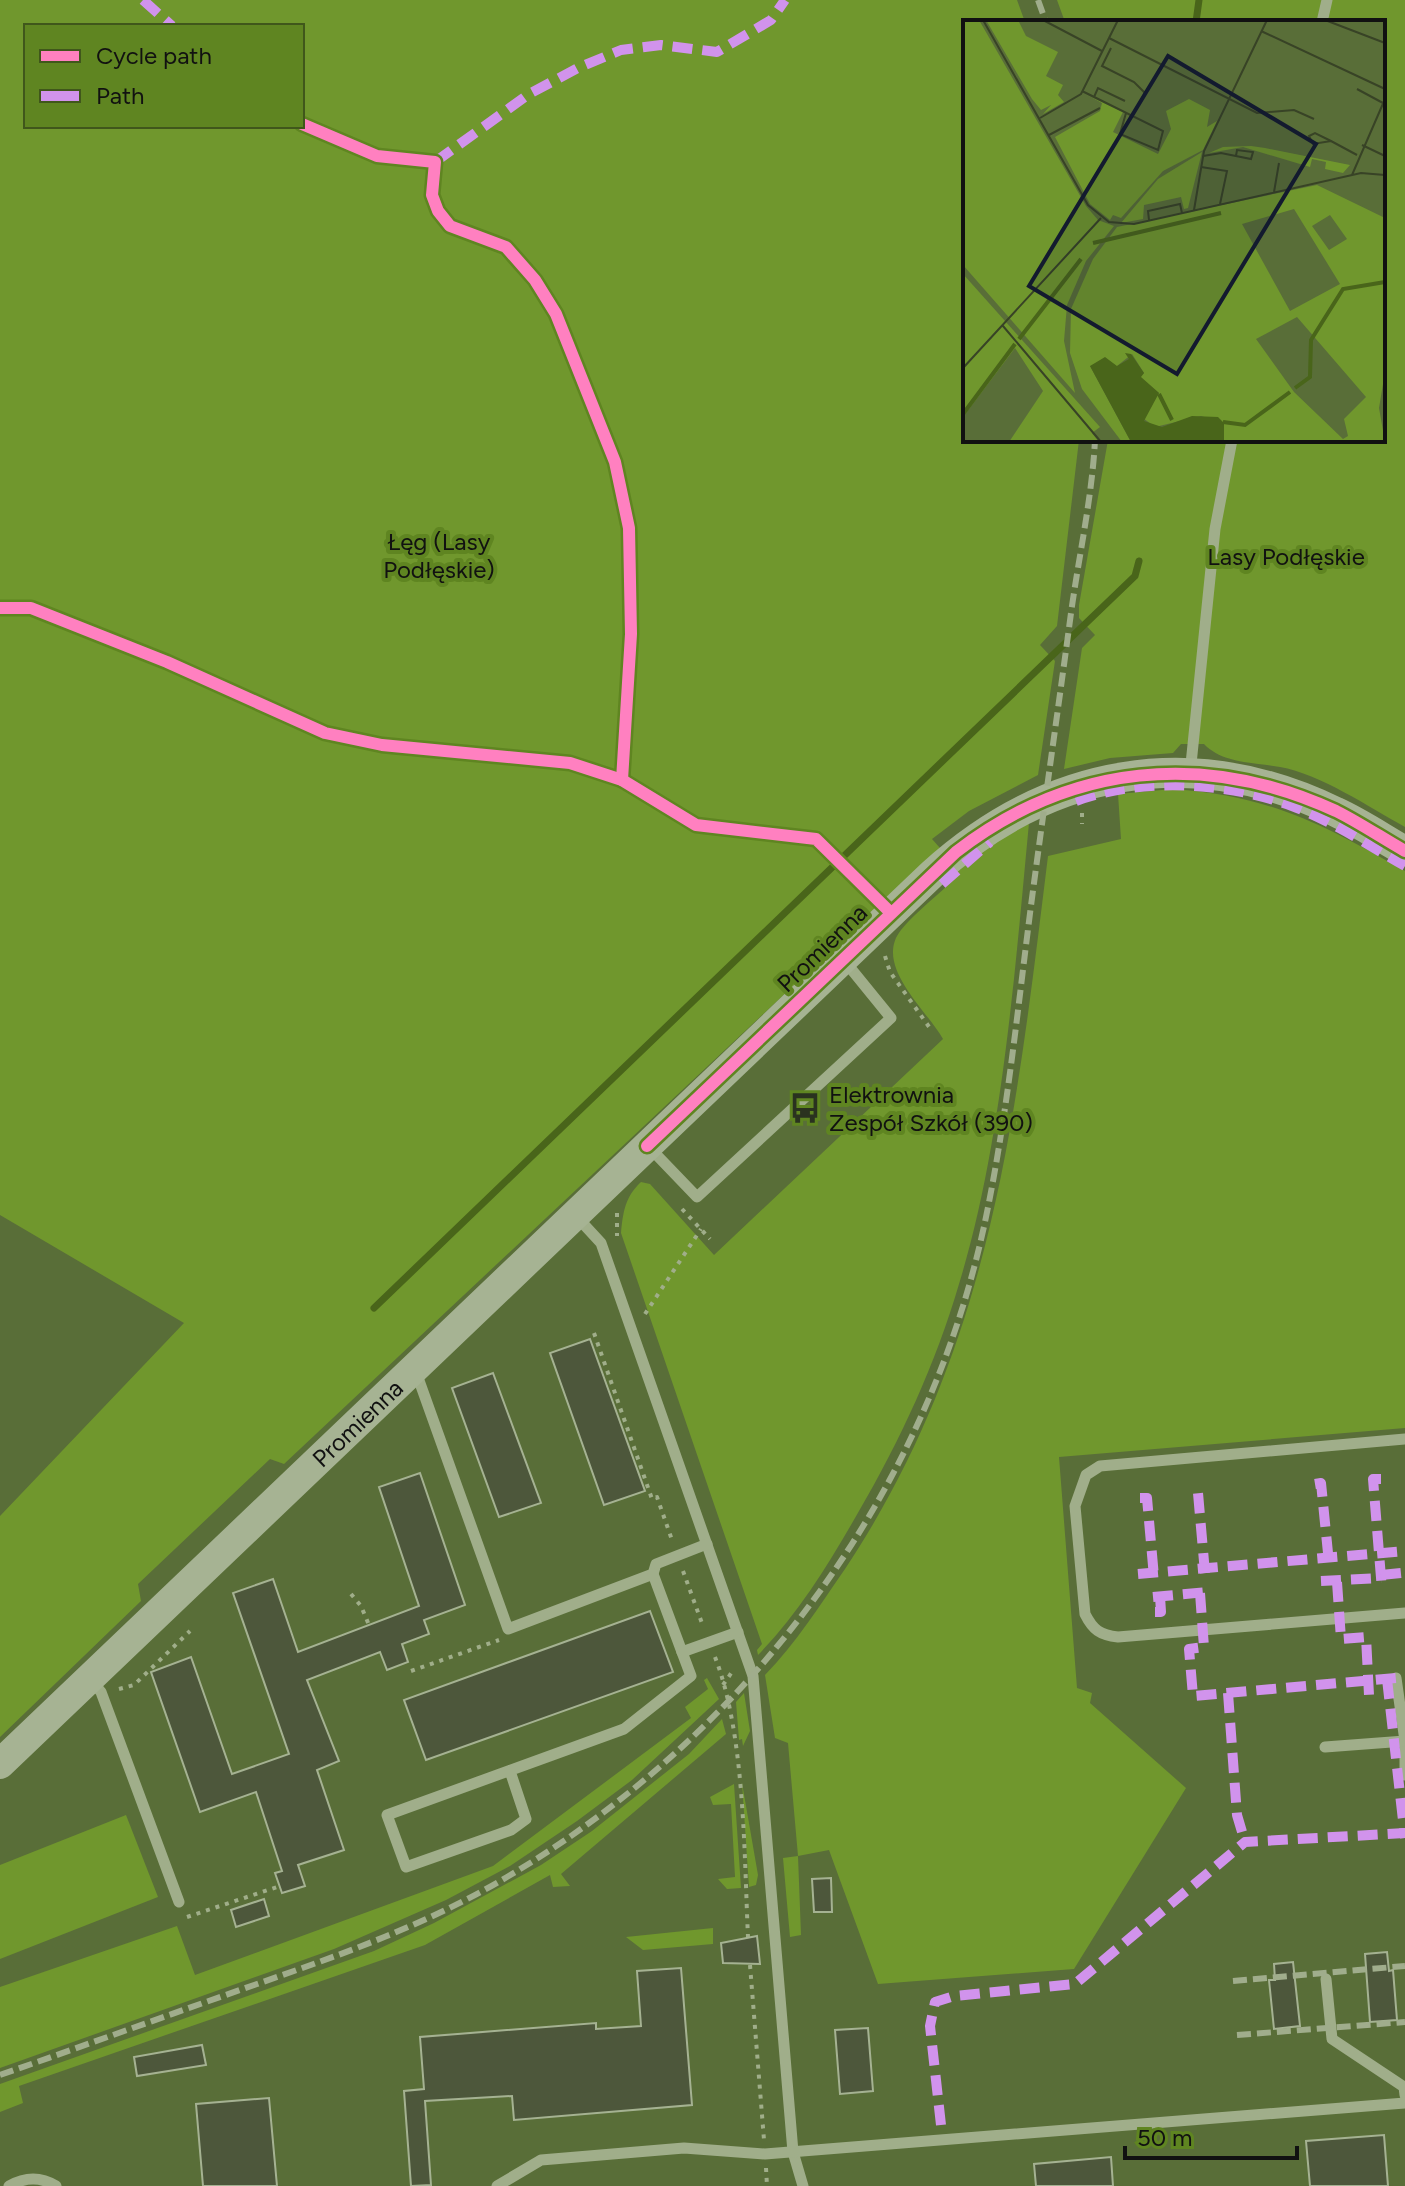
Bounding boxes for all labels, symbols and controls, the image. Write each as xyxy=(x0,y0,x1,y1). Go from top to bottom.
inset map xyxy=(963,20,1385,442)
legend xyxy=(24,24,304,128)
text: Cycle path xyxy=(96,41,212,70)
text: Path xyxy=(96,81,144,110)
park label: Łęg (Lasy Podłęskie) xyxy=(383,527,495,584)
park label: Lasy Podłęskie xyxy=(1207,542,1365,571)
street label: Promienna xyxy=(771,898,873,998)
place label: Elektrownia Zespół Szkół (390) xyxy=(829,1080,1033,1137)
bus stop icon: Elektrownia Zespół Szkół (390) xyxy=(788,1091,822,1125)
street label: Promienna xyxy=(306,1373,409,1473)
scale bar xyxy=(1125,2110,1297,2160)
text: 50 m xyxy=(1137,2123,1193,2152)

